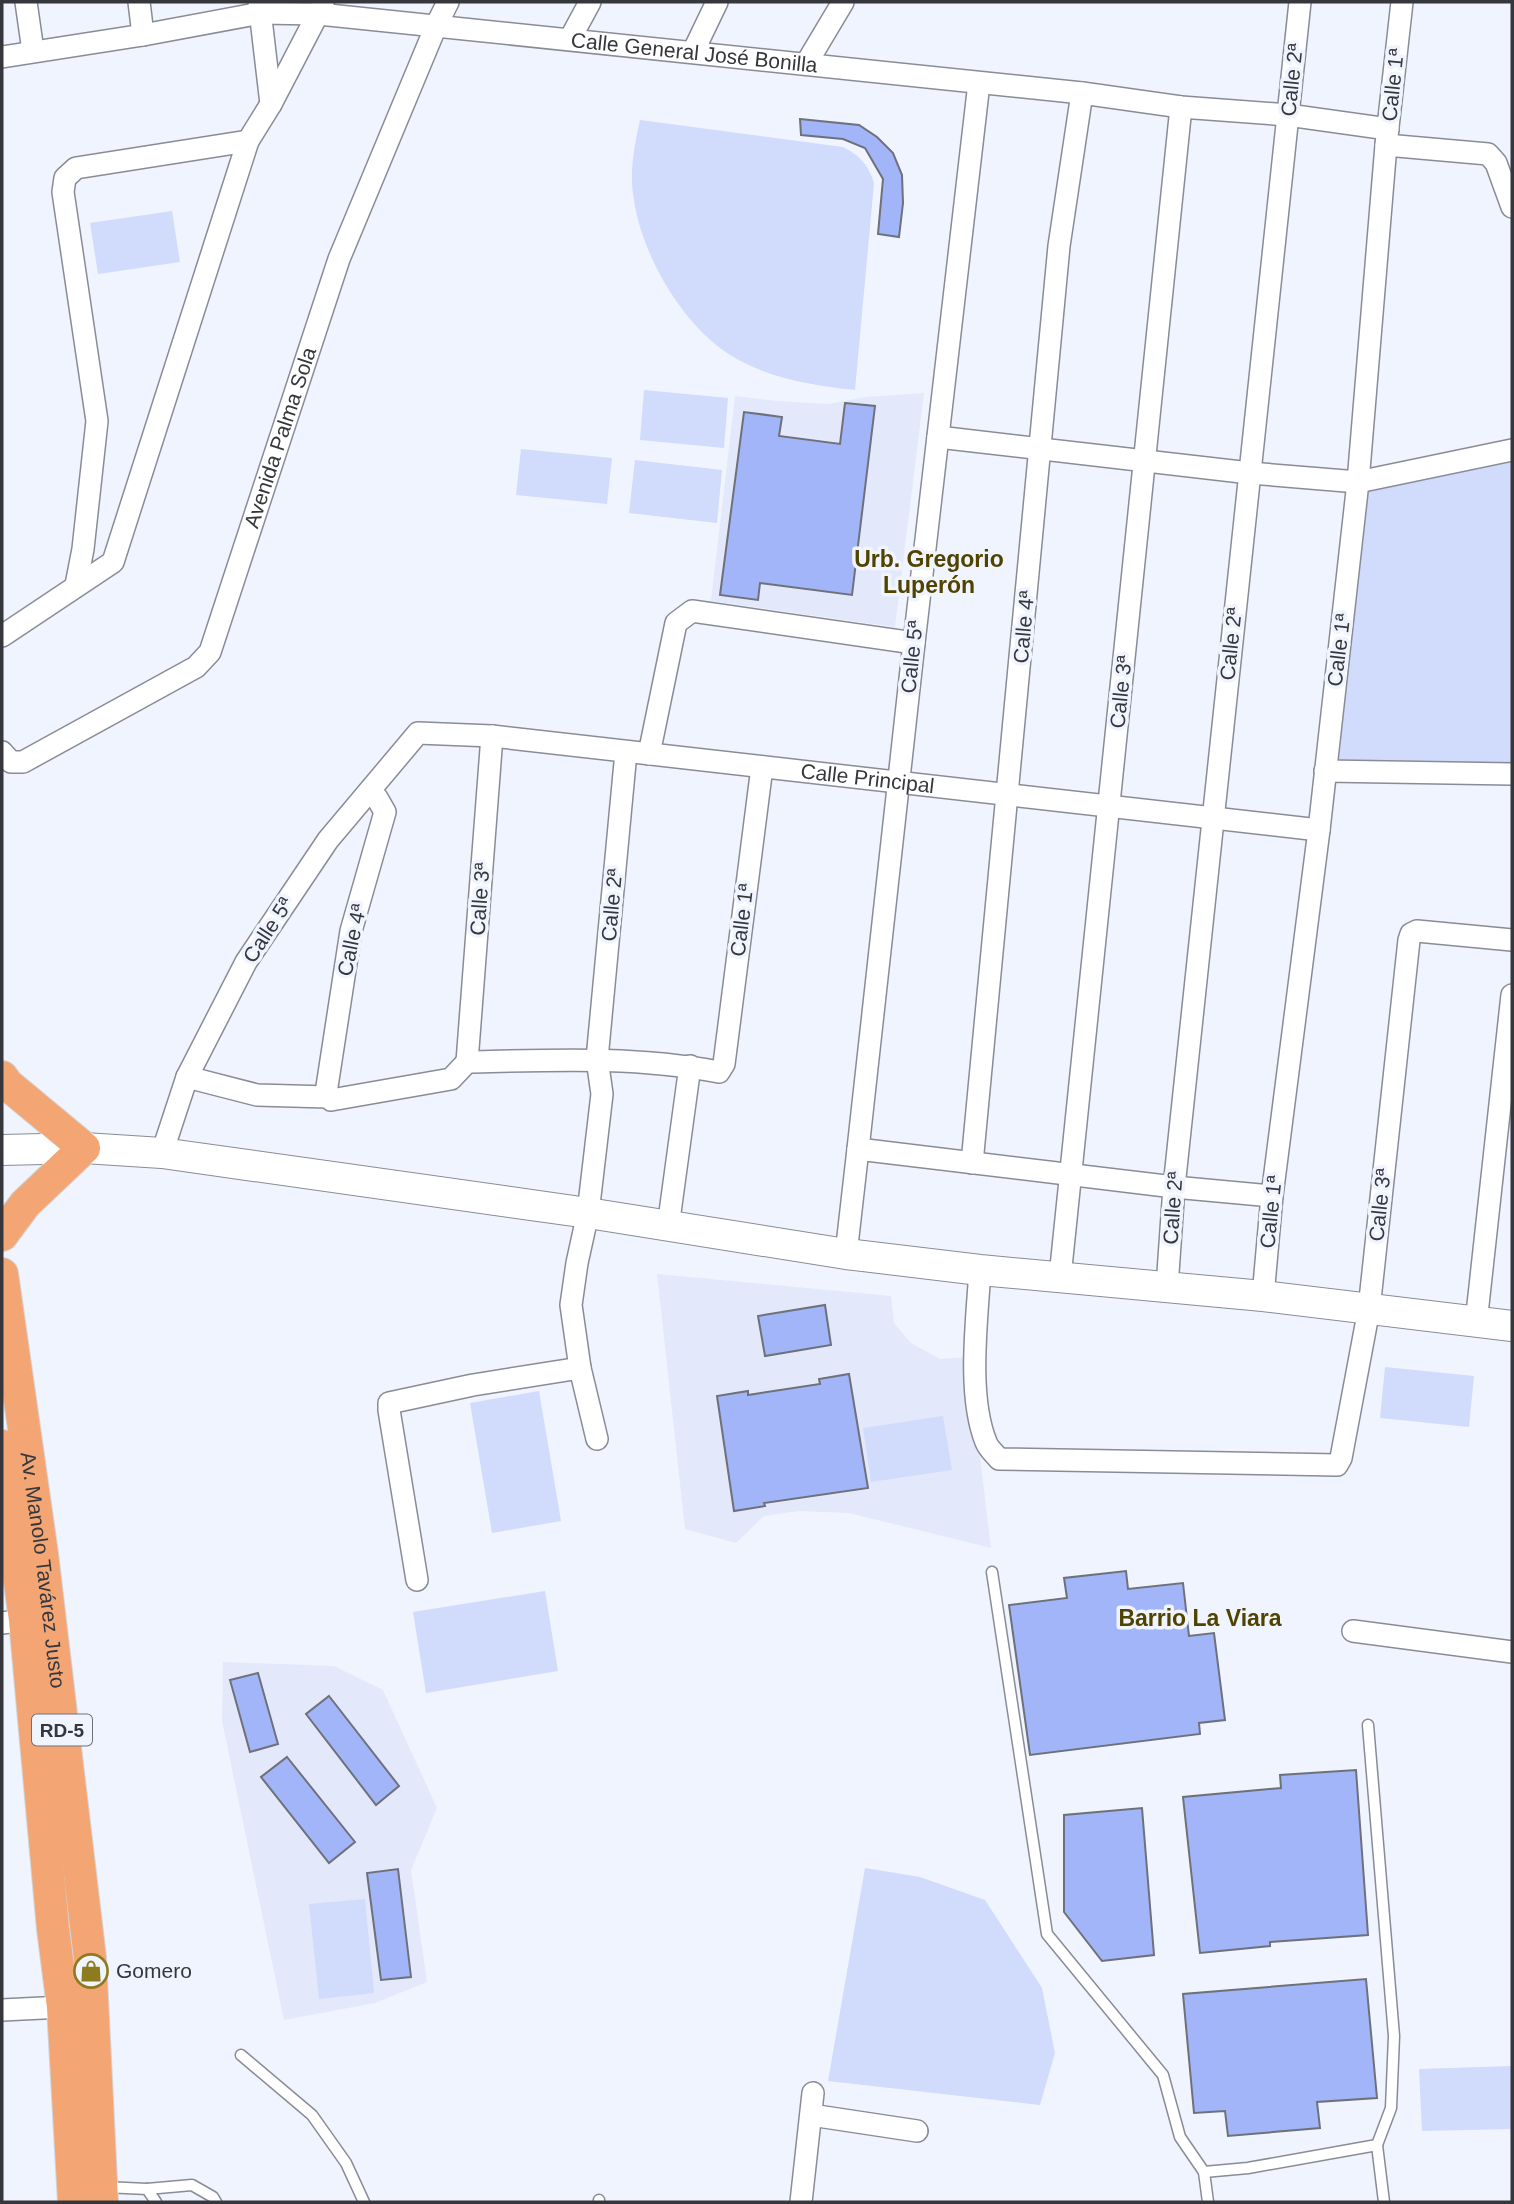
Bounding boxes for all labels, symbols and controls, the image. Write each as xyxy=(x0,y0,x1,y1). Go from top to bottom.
street label: Calle General José Bonilla xyxy=(570,28,819,77)
street label: Calle 2ª xyxy=(1276,42,1307,118)
street label: Calle 1ª xyxy=(1377,47,1408,123)
street label: Avenida Palma Sola xyxy=(240,344,320,531)
district label: Urb. Gregorio Luperón xyxy=(854,546,1004,598)
street label: Calle 4ª xyxy=(1009,589,1038,664)
street label: Calle 2ª xyxy=(1215,606,1246,682)
street label: Calle 1ª xyxy=(1323,612,1354,688)
street label: Calle 5ª xyxy=(896,619,927,695)
street label: Calle 3ª xyxy=(1105,654,1136,730)
street label: Calle Principal xyxy=(799,759,936,797)
street label: Calle 3ª xyxy=(465,861,494,936)
street label: Calle 2ª xyxy=(597,867,626,942)
street label: Calle 1ª xyxy=(726,882,757,958)
street label: Calle 5ª xyxy=(238,893,297,967)
street label: Calle 4ª xyxy=(333,902,370,978)
street label: Calle 3ª xyxy=(1364,1167,1395,1243)
street label: Calle 2ª xyxy=(1158,1170,1187,1245)
street label: Calle 1ª xyxy=(1255,1174,1286,1250)
street label: Av. Manolo Tavárez Justo xyxy=(17,1450,70,1690)
district label: Barrio La Viara xyxy=(1118,1605,1282,1631)
road number: RD-5 xyxy=(32,1714,92,1746)
shop icon: Gomero xyxy=(72,1952,110,1990)
place label: Gomero xyxy=(116,1959,192,1982)

